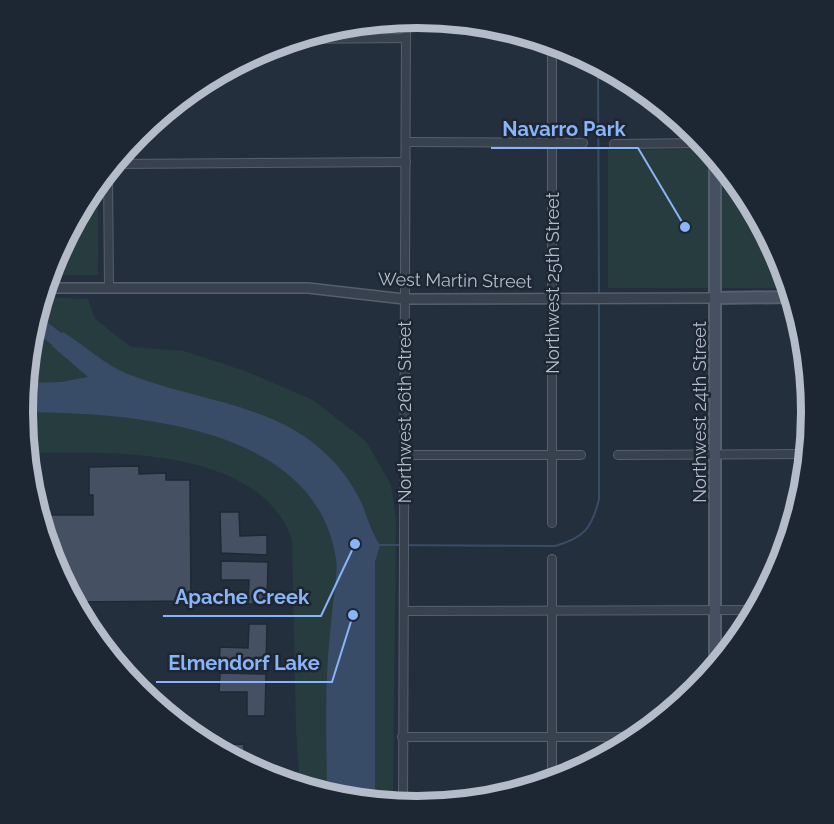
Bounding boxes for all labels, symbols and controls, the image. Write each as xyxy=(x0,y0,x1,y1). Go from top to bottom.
callout: Navarro Park xyxy=(491,110,638,148)
text: Navarro Park xyxy=(502,117,627,141)
street label: Northwest 25th Street xyxy=(542,192,563,374)
street label: West Martin Street xyxy=(378,268,532,292)
street label: Northwest 26th Street xyxy=(394,321,415,503)
street label: Northwest 24th Street xyxy=(689,321,710,503)
callout: Apache Creek xyxy=(163,578,321,616)
text: Apache Creek xyxy=(175,585,310,609)
callout: Elmendorf Lake xyxy=(156,644,332,682)
text: Elmendorf Lake xyxy=(168,651,320,675)

